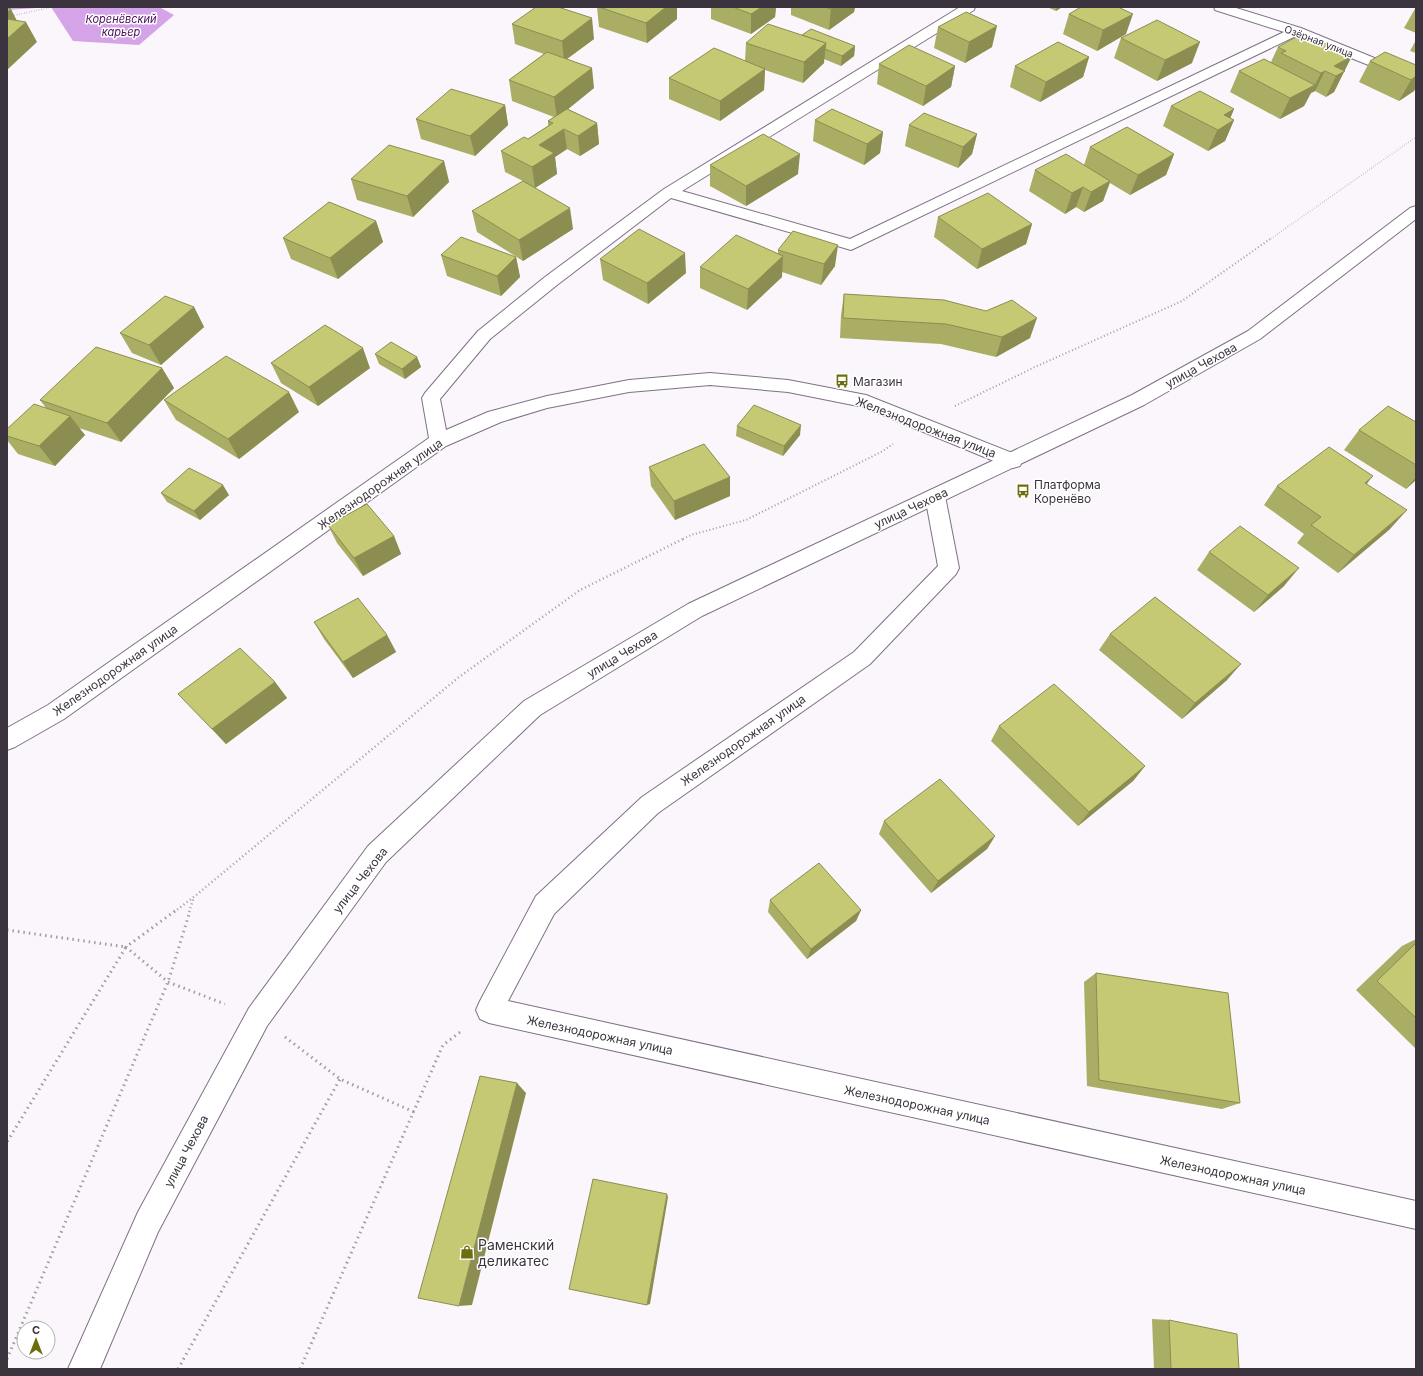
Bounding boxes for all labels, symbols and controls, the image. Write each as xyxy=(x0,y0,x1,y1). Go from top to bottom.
water label: Коренёвский карьер xyxy=(86,12,157,39)
street label: Озёрная улица xyxy=(1283,22,1355,60)
street label: улица Чехова xyxy=(1163,339,1239,391)
bus stop icon: Магазин xyxy=(834,373,850,389)
place label: Магазин xyxy=(853,374,903,389)
street label: Железнодорожная улица xyxy=(854,393,998,461)
street label: Железнодорожная улица xyxy=(315,435,445,533)
place label: Платформа Коренёво xyxy=(1034,477,1101,506)
bus stop icon: Платформа Коренёво xyxy=(1015,483,1031,499)
street label: улица Чехова xyxy=(872,484,950,532)
street label: Железнодорожная улица xyxy=(50,621,180,719)
street label: улица Чехова xyxy=(584,627,660,681)
street label: Железнодорожная улица xyxy=(678,691,808,789)
street label: улица Чехова xyxy=(330,844,390,916)
street label: Железнодорожная улица xyxy=(526,1012,674,1058)
street label: Железнодорожная улица xyxy=(843,1082,991,1128)
street label: улица Чехова xyxy=(161,1112,211,1190)
street label: Железнодорожная улица xyxy=(1159,1152,1307,1198)
place label: Раменский деликатес xyxy=(478,1236,554,1269)
shop icon: Раменский деликатес xyxy=(459,1244,475,1260)
north arrow xyxy=(16,1320,56,1360)
text: С xyxy=(32,1323,40,1337)

